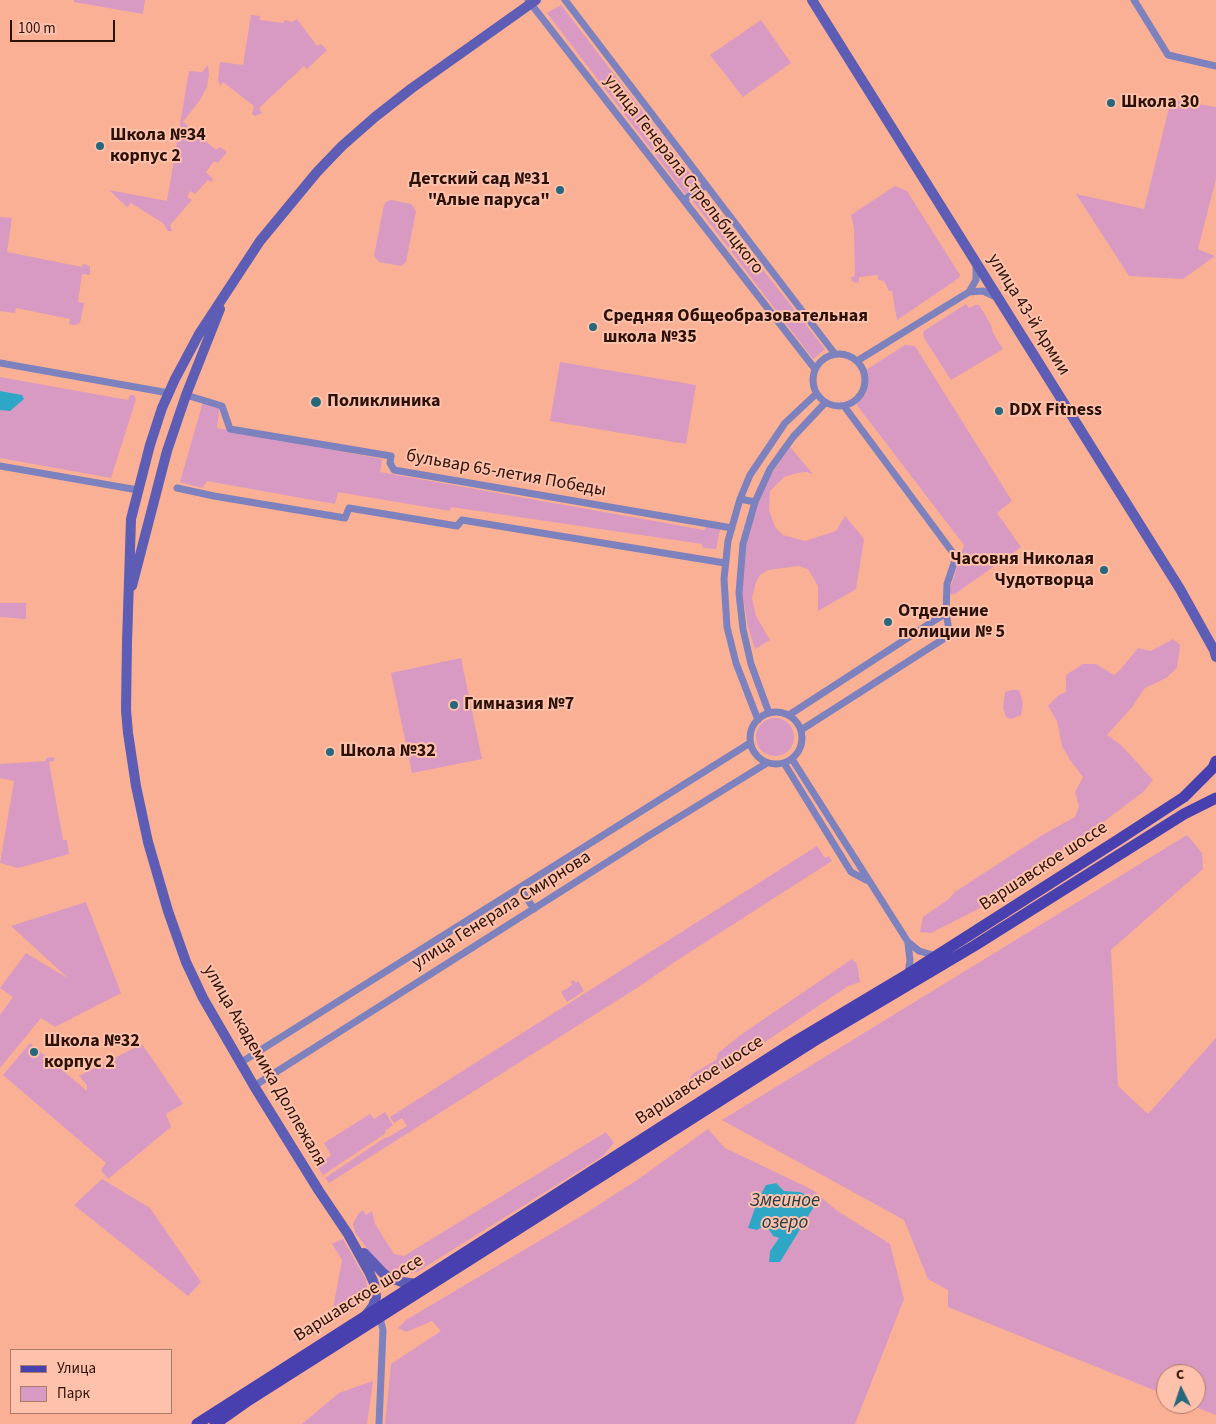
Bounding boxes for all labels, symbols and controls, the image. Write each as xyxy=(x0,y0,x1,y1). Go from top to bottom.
scale bar xyxy=(12,10,118,42)
text: 100 m xyxy=(18,18,56,39)
street label: улица Генерала Стрельбицкого xyxy=(598,71,768,279)
place label: Школа 30 xyxy=(1121,92,1199,114)
marker: Школа 30 xyxy=(1105,97,1117,109)
place label: Школа №34 корпус 2 xyxy=(110,125,206,168)
marker: Школа №34 корпус 2 xyxy=(94,140,106,152)
place label: Детский сад №31 "Алые паруса" xyxy=(409,169,550,212)
marker: Детский сад №31 "Алые паруса" xyxy=(554,184,566,196)
street label: улица 43-й Армии xyxy=(982,250,1074,380)
place label: Средняя Общеобразовательная школа №35 xyxy=(603,306,868,348)
marker: Средняя Общеобразовательная школа №35 xyxy=(587,321,599,333)
place label: Поликлиника xyxy=(327,391,441,413)
marker: Поликлиника xyxy=(309,395,323,409)
place label: DDX Fitness xyxy=(1009,400,1102,422)
marker: DDX Fitness xyxy=(993,405,1005,417)
street label: бульвар 65-летия Победы xyxy=(404,446,608,502)
place label: Часовня Николая Чудотворца xyxy=(950,549,1094,592)
marker: Часовня Николая Чудотворца xyxy=(1098,564,1110,576)
place label: Отделение полиции № 5 xyxy=(898,601,1005,644)
marker: Отделение полиции № 5 xyxy=(882,616,894,628)
place label: Гимназия №7 xyxy=(464,694,574,716)
marker: Гимназия №7 xyxy=(448,699,460,711)
place label: Школа №32 xyxy=(340,741,436,763)
marker: Школа №32 xyxy=(324,746,336,758)
street label: Варшавское шоссе xyxy=(976,818,1112,916)
street label: улица Генерала Смирнова xyxy=(409,847,595,975)
street label: улица Академика Доллежаля xyxy=(197,961,331,1171)
place label: Школа №32 корпус 2 xyxy=(44,1031,140,1074)
street label: Варшавское шоссе xyxy=(632,1032,768,1130)
marker: Школа №32 корпус 2 xyxy=(28,1046,40,1058)
water label: Змеиное озеро xyxy=(750,1191,820,1235)
street label: Варшавское шоссе xyxy=(290,1251,428,1347)
legend xyxy=(10,1349,172,1414)
text: Улица xyxy=(57,1358,96,1379)
north arrow xyxy=(1156,1364,1206,1414)
text: С xyxy=(1175,1365,1185,1385)
text: Парк xyxy=(57,1383,90,1404)

